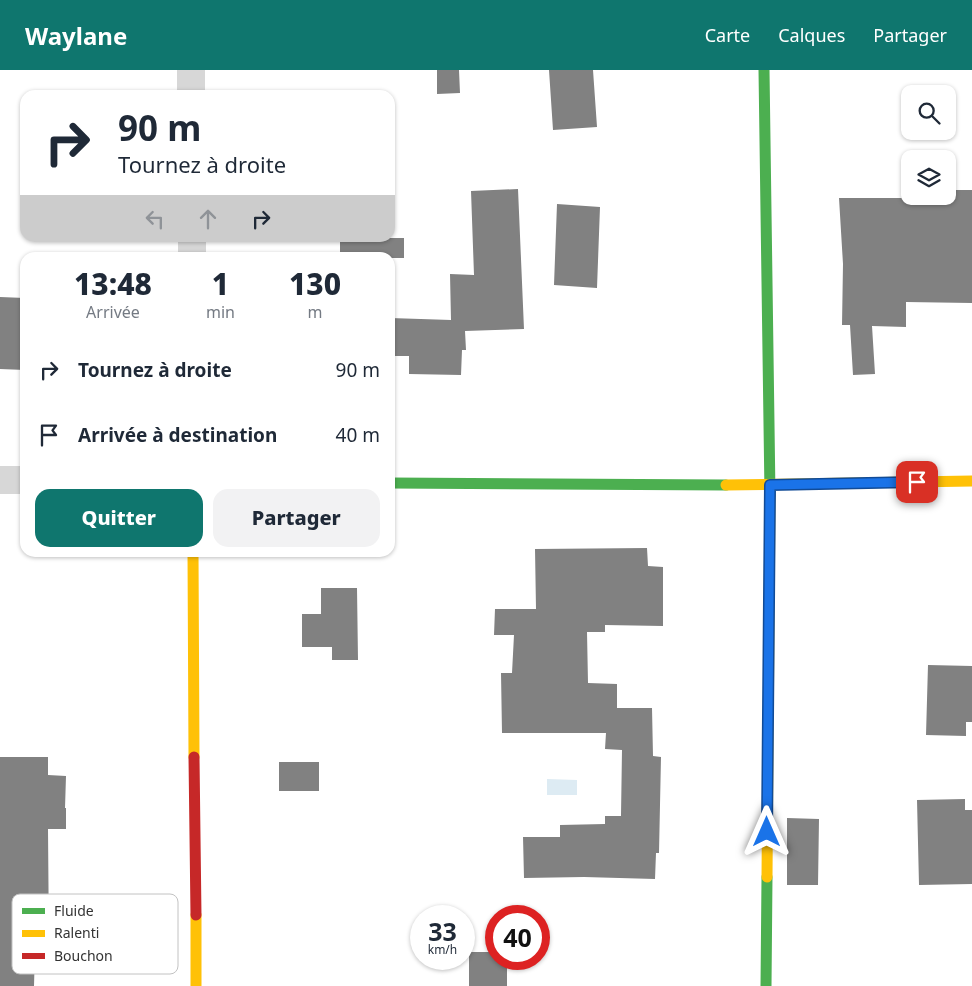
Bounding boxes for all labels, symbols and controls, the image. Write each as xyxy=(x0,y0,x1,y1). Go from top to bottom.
text: Waylane xyxy=(25,19,127,52)
text: Carte xyxy=(705,23,750,47)
text: Calques xyxy=(778,23,845,47)
text: Partager xyxy=(873,23,947,47)
map controls xyxy=(901,85,956,205)
button: search xyxy=(901,85,956,140)
text: 90 m xyxy=(118,104,201,151)
icon: right xyxy=(35,110,100,175)
text: Tournez à droite xyxy=(118,149,286,179)
button: layers xyxy=(901,150,956,205)
icon: left xyxy=(141,205,169,233)
icon: ahead xyxy=(194,205,222,233)
icon: right xyxy=(247,205,275,233)
text: 13:48 xyxy=(74,263,152,304)
text: 1 xyxy=(212,263,229,304)
text: 130 xyxy=(289,263,341,304)
text: Arrivée xyxy=(86,301,140,323)
text: min xyxy=(206,301,235,323)
text: m xyxy=(307,301,322,323)
icon: right xyxy=(35,356,63,384)
text: Tournez à droite xyxy=(78,357,232,383)
text: 90 m xyxy=(336,357,380,383)
icon: arrive xyxy=(35,421,63,449)
text: Arrivée à destination xyxy=(78,422,277,448)
text: 40 m xyxy=(336,422,380,448)
pin xyxy=(896,461,938,503)
icon: arrive xyxy=(903,468,931,496)
button: Quitter xyxy=(35,489,203,547)
button: Partager xyxy=(213,489,380,547)
position arrow xyxy=(740,805,792,857)
legend xyxy=(12,894,178,974)
text: Fluide xyxy=(54,901,94,920)
speed limit sign: 40 xyxy=(485,905,550,970)
text: 33 xyxy=(428,914,457,948)
text: Ralenti xyxy=(54,923,99,942)
text: km/h xyxy=(428,941,457,958)
text: Bouchon xyxy=(54,946,113,965)

